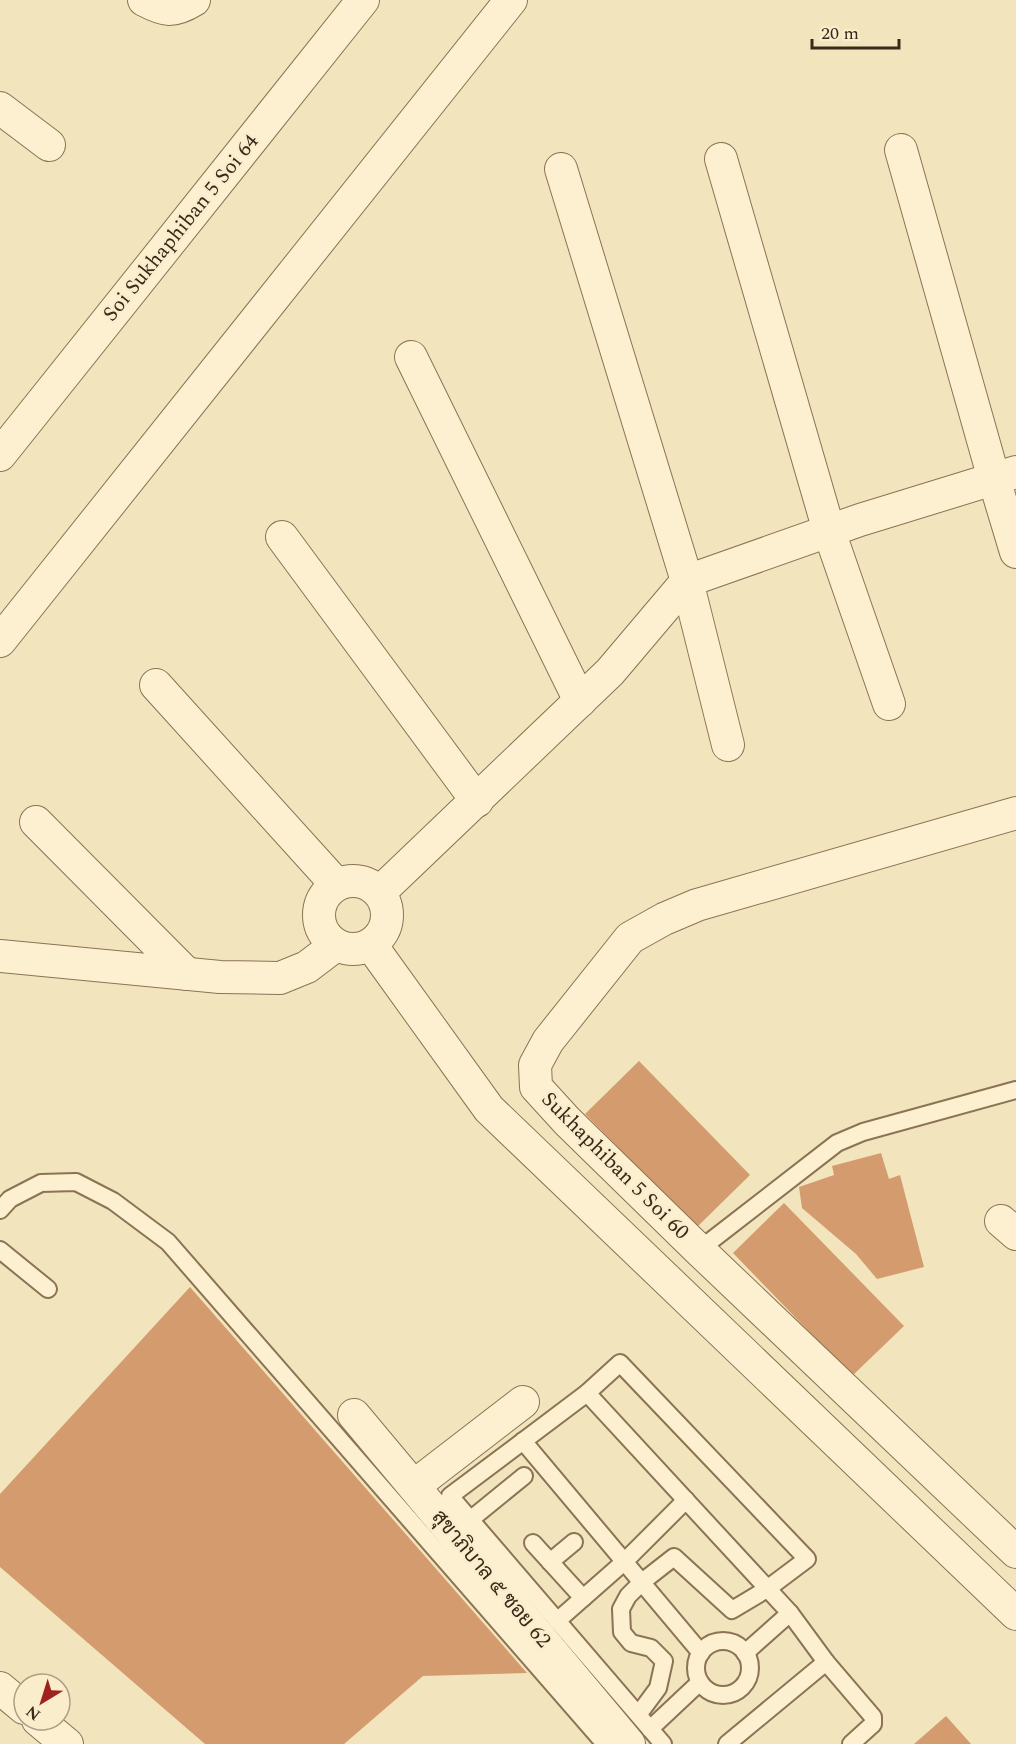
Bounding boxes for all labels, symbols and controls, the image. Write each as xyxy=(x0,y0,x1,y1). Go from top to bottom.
scale bar xyxy=(812,12,899,50)
text: 20 m xyxy=(821,20,859,47)
street label: Soi Sukhaphiban 5 Soi 64 xyxy=(95,127,267,329)
street label: Sukhaphiban 5 Soi 60 xyxy=(534,1085,696,1247)
street label: สุขาภิบาล ๕ ซอย 62 xyxy=(423,1503,559,1655)
north arrow xyxy=(12,1672,72,1732)
text: N xyxy=(21,1700,46,1727)

